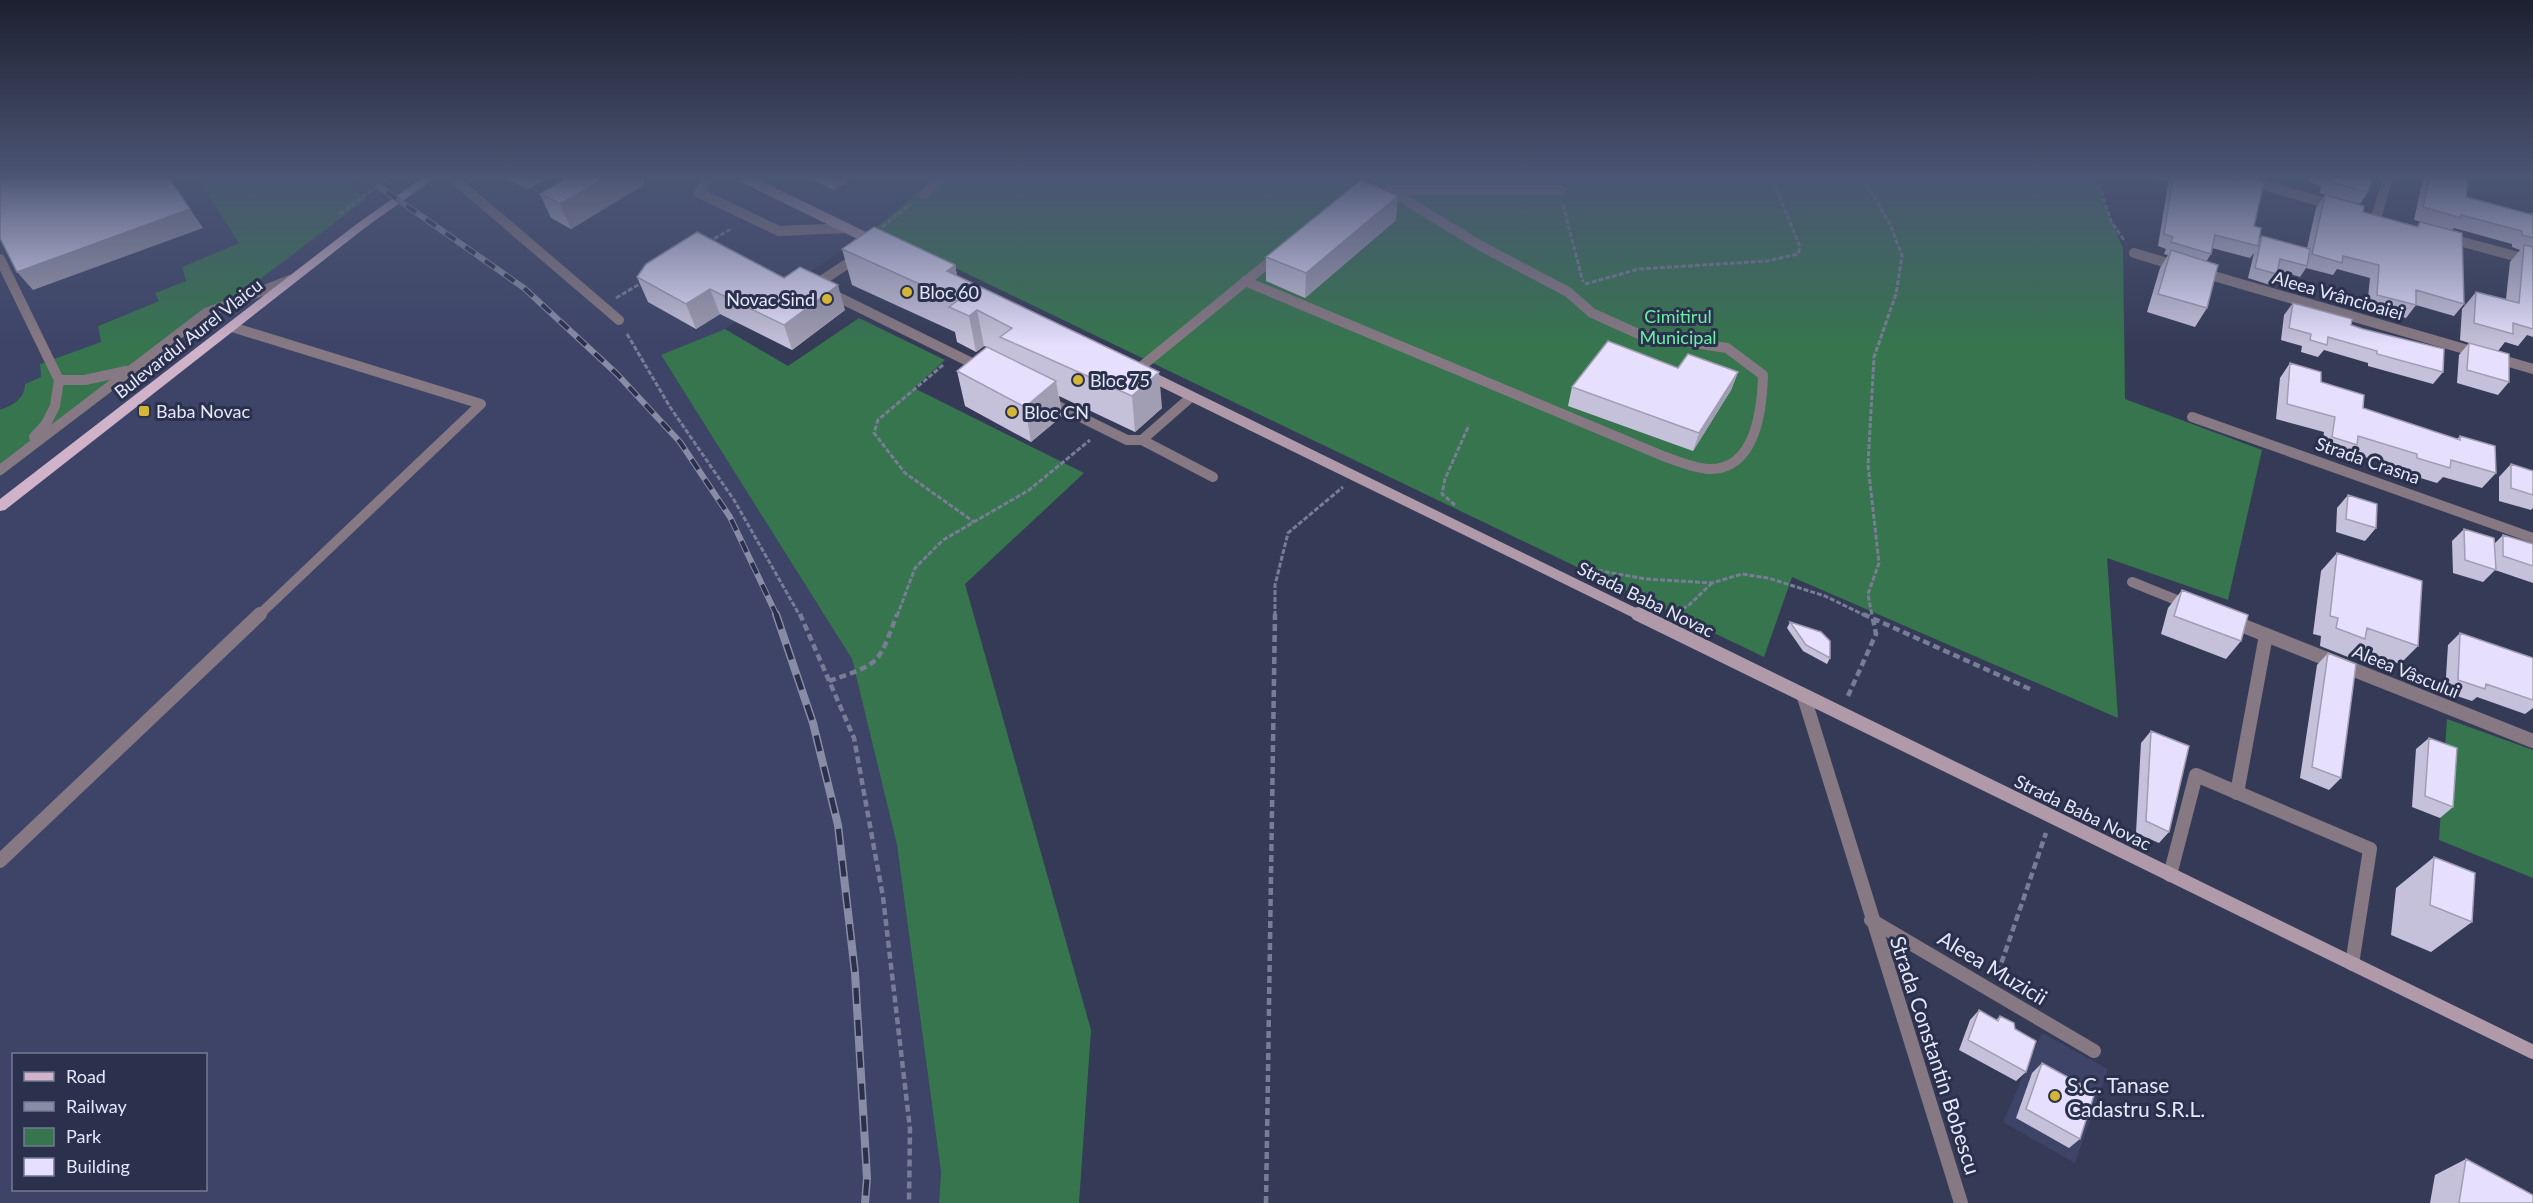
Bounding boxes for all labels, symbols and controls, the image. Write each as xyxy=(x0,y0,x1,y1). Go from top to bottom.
street label: Aleea Vrâncioaiei xyxy=(2270,266,2406,324)
street label: Bulevardul Aurel Vlaicu xyxy=(110,273,266,403)
place label: Bloc 60 xyxy=(919,281,979,303)
marker: Bloc 60 xyxy=(900,285,914,299)
place label: Novac Sind xyxy=(726,288,815,310)
marker: Novac Sind xyxy=(820,292,834,306)
park label: Cimitirul Municipal xyxy=(1639,305,1717,348)
place label: Bloc 75 xyxy=(1090,369,1150,391)
marker: Bloc 75 xyxy=(1071,373,1085,387)
place label: Baba Novac xyxy=(156,400,251,422)
place label: Bloc CN xyxy=(1024,401,1089,423)
marker: Baba Novac xyxy=(137,404,151,418)
marker: Bloc CN xyxy=(1005,405,1019,419)
street label: Strada Crasna xyxy=(2313,432,2423,488)
street label: Strada Baba Novac xyxy=(1574,556,1718,642)
street label: Aleea Vâscului xyxy=(2349,640,2463,702)
street label: Strada Baba Novac xyxy=(2011,769,2155,855)
street label: Aleea Muzicii xyxy=(1934,925,2052,1009)
street label: Strada Constantin Bobescu xyxy=(1886,933,1986,1177)
legend xyxy=(12,1053,207,1191)
text: Road xyxy=(66,1065,106,1087)
place label: S.C. Tanase Cadastru S.R.L. xyxy=(2067,1072,2205,1121)
marker: S.C. Tanase Cadastru S.R.L. xyxy=(2048,1089,2062,1103)
text: Railway xyxy=(66,1095,127,1117)
text: Park xyxy=(66,1125,102,1147)
text: Building xyxy=(66,1155,130,1177)

